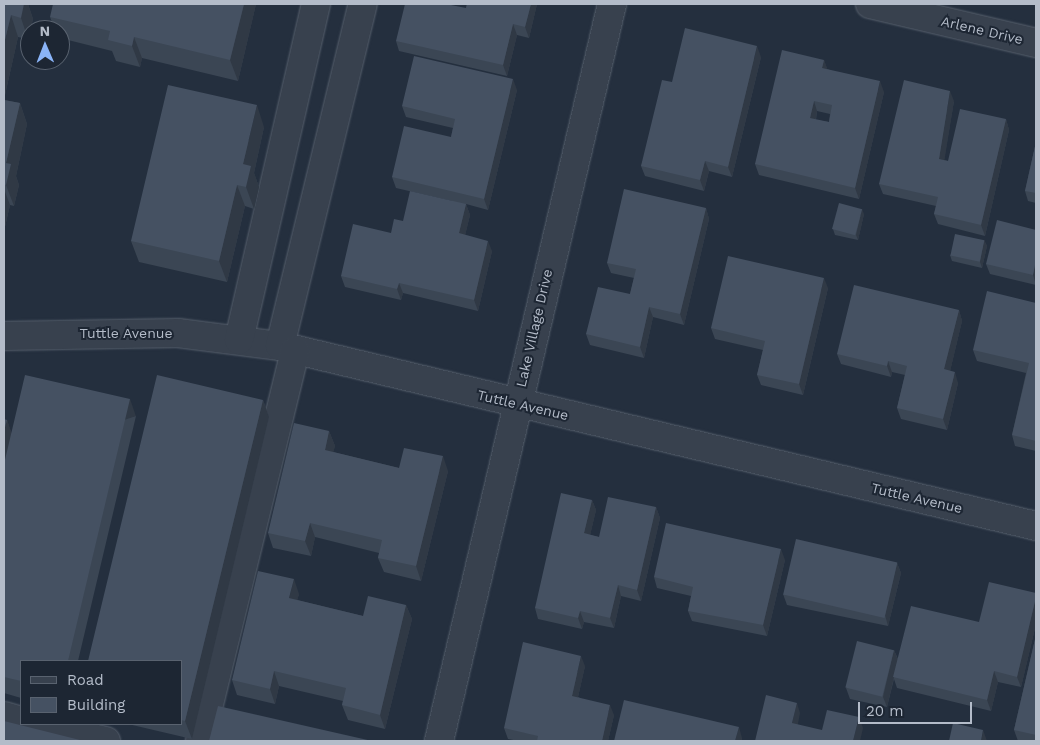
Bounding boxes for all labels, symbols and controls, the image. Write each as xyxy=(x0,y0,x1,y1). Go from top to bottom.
street label: Arlene Drive xyxy=(939,12,1025,48)
north arrow xyxy=(20,20,70,70)
text: N xyxy=(39,23,50,39)
street label: Lake Village Drive xyxy=(512,267,556,389)
street label: Tuttle Avenue xyxy=(79,325,173,341)
street label: Tuttle Avenue xyxy=(475,386,571,424)
street label: Tuttle Avenue xyxy=(869,479,965,517)
legend xyxy=(20,660,182,725)
text: Road xyxy=(67,671,104,689)
scale bar xyxy=(860,692,974,724)
text: Building xyxy=(67,696,125,714)
text: 20 m xyxy=(866,702,904,720)

